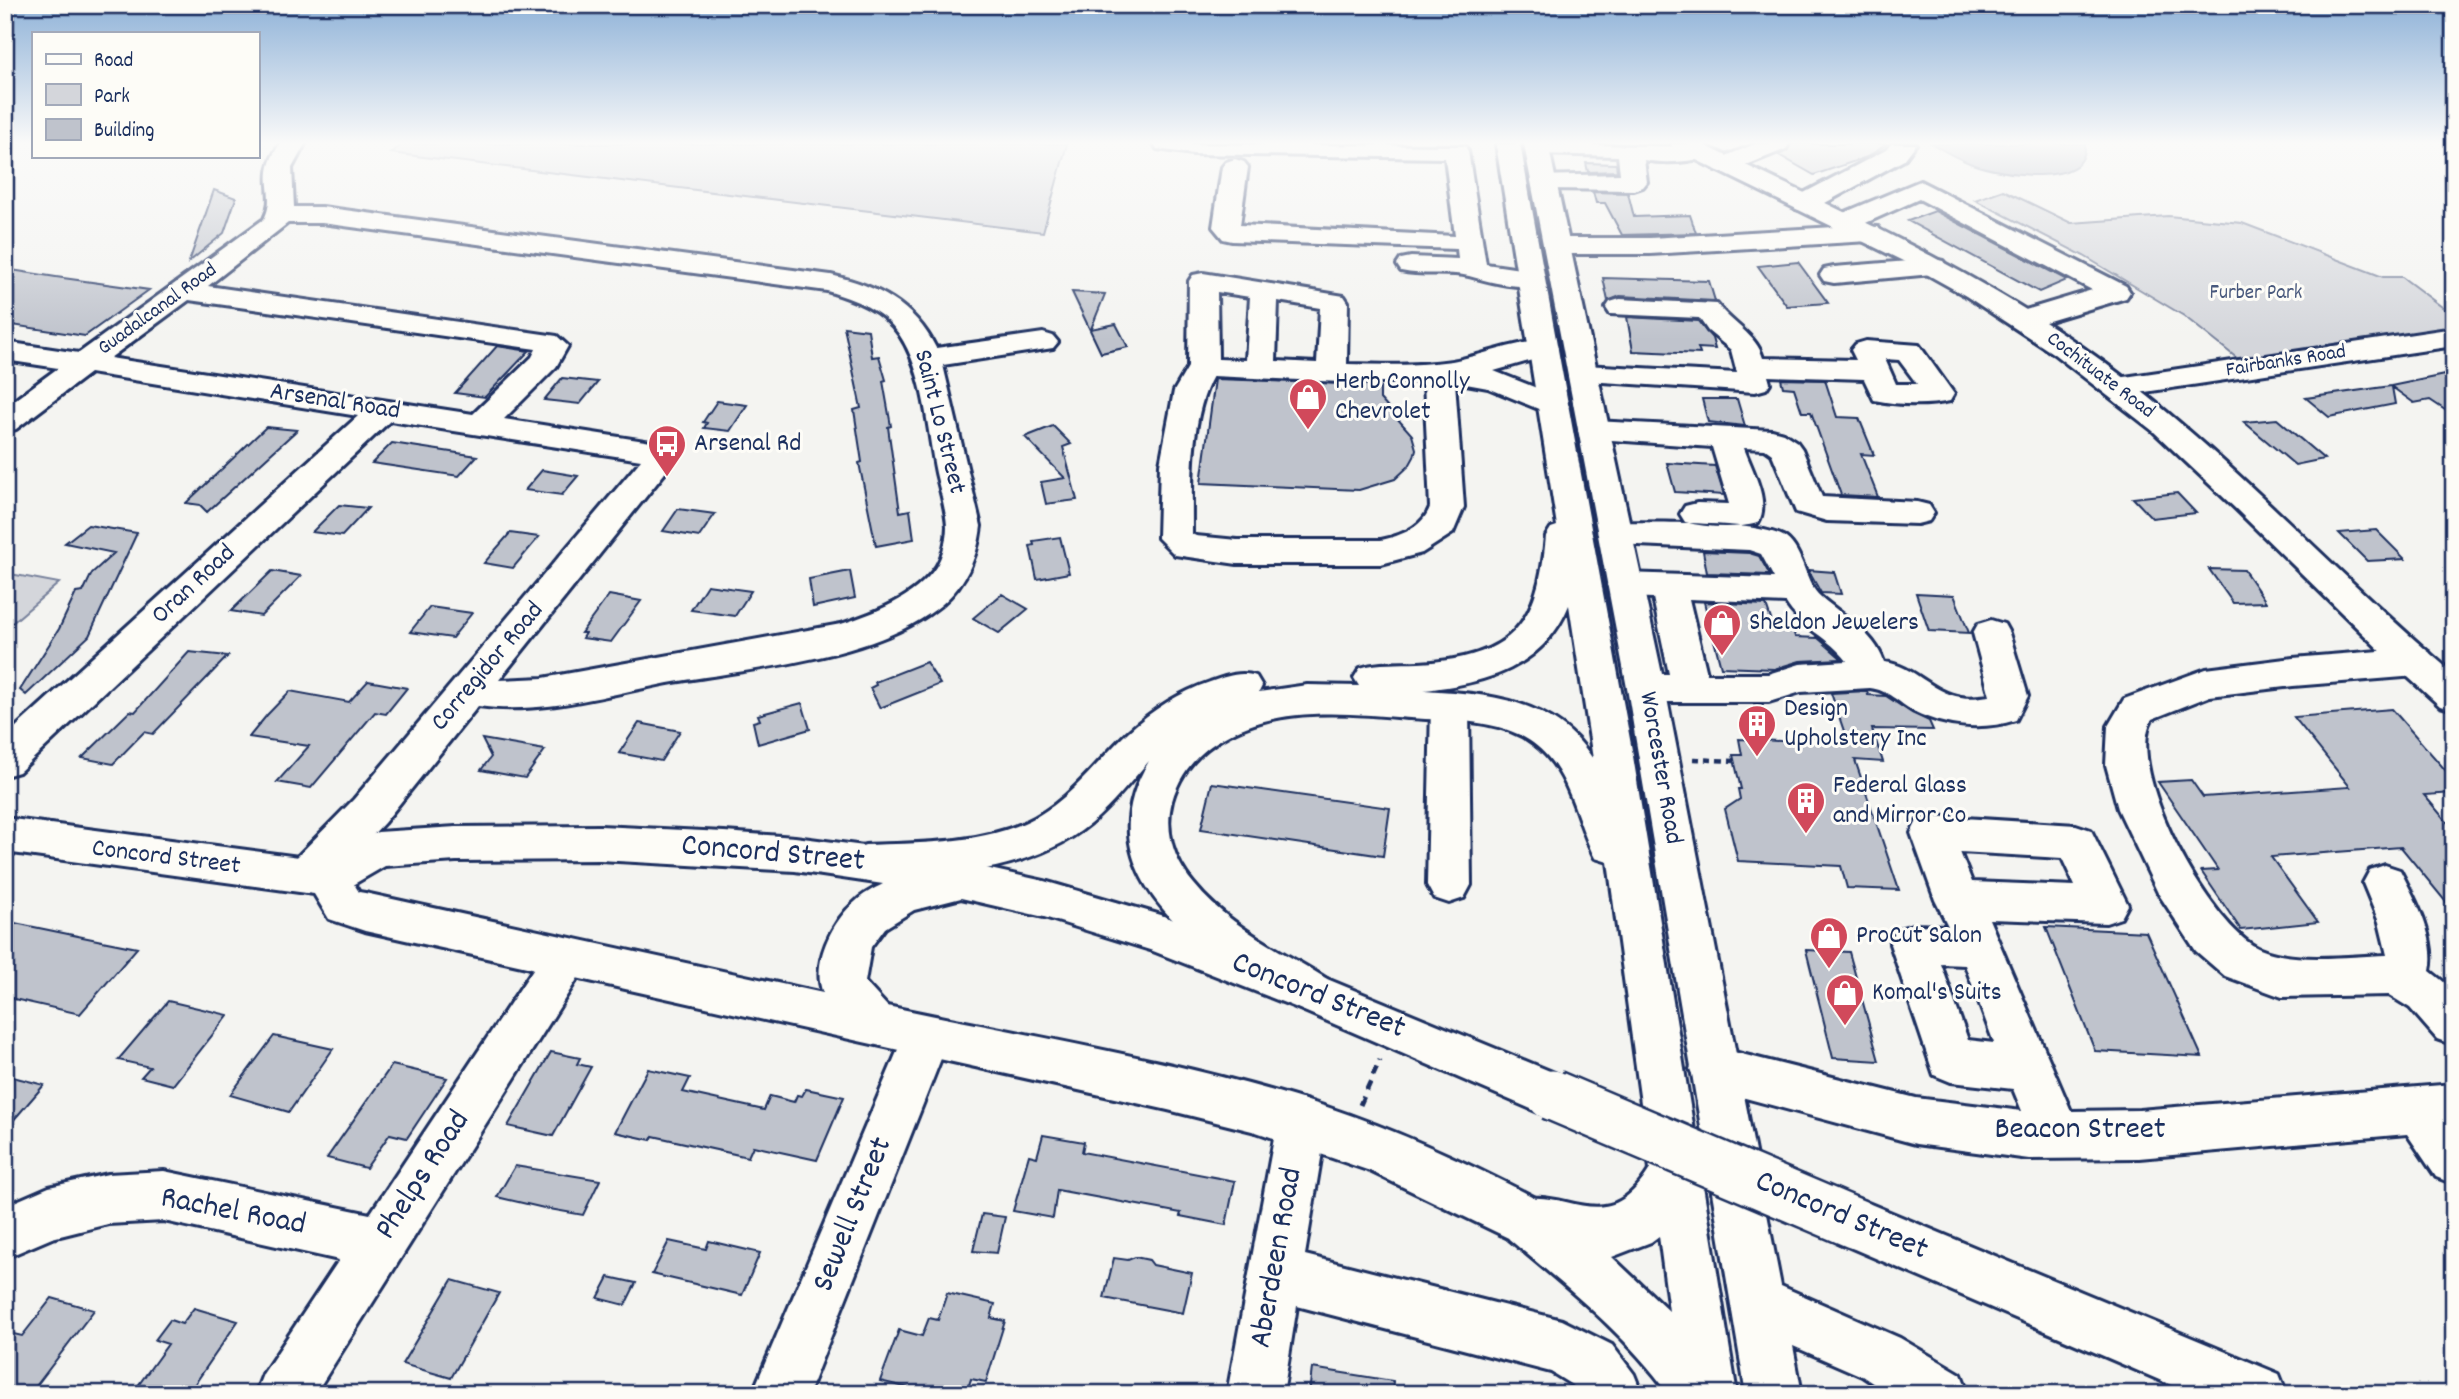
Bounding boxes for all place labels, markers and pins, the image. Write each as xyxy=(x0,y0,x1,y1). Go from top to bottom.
place label: Herb Connolly Chevrolet xyxy=(1335,364,1470,431)
shop icon: Herb Connolly Chevrolet xyxy=(1287,376,1329,431)
bus stop icon: Arsenal Rd xyxy=(646,423,688,478)
place label: Arsenal Rd xyxy=(694,426,801,463)
shop icon: Sheldon Jewelers xyxy=(1701,602,1743,657)
place label: Sheldon Jewelers xyxy=(1749,605,1919,642)
place label: Design Upholstery Inc xyxy=(1784,691,1927,758)
building icon: Design Upholstery Inc xyxy=(1736,703,1778,758)
place label: Federal Glass and Mirror Co xyxy=(1833,768,1967,835)
building icon: Federal Glass and Mirror Co xyxy=(1785,780,1827,835)
shop icon: ProCut Salon xyxy=(1808,915,1850,970)
place label: ProCut Salon xyxy=(1856,918,1982,955)
shop icon: Komal's Suits xyxy=(1824,972,1866,1027)
place label: Komal's Suits xyxy=(1872,975,2002,1012)

